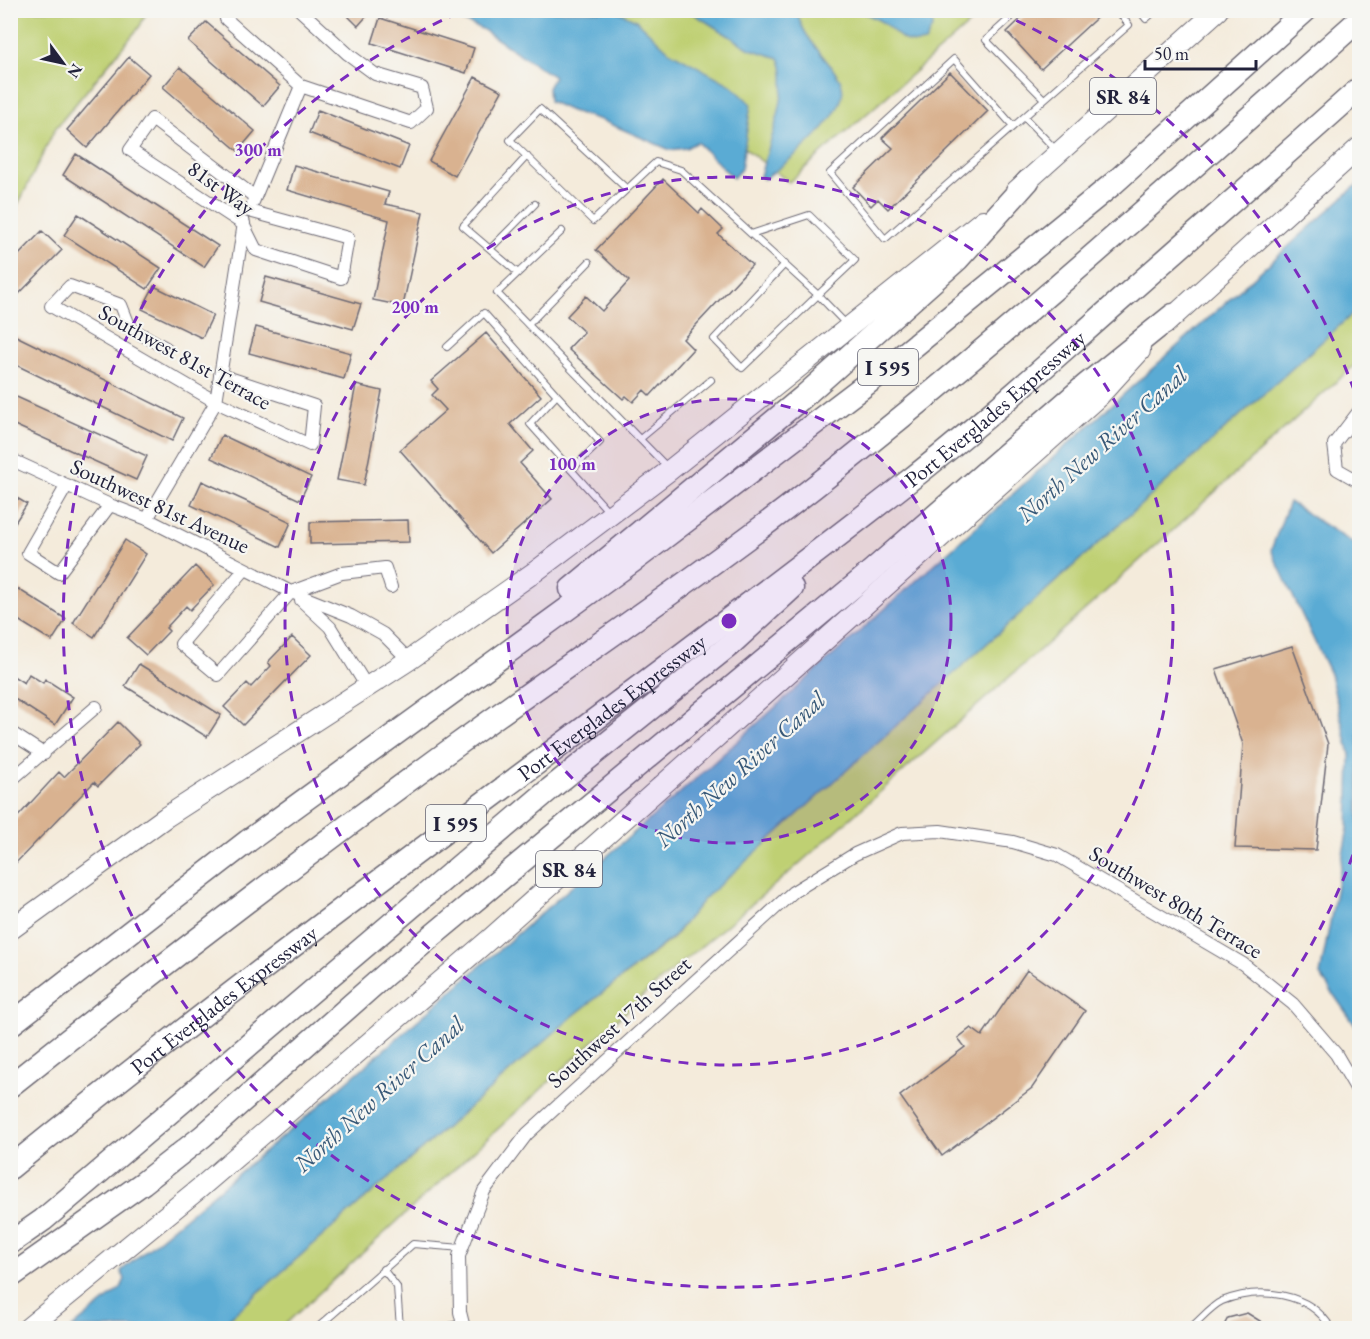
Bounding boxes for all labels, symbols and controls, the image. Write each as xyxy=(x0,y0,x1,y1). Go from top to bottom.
north arrow xyxy=(33,33,93,93)
scale bar xyxy=(1145,33,1256,71)
text: 50 m xyxy=(1154,42,1189,65)
text: N xyxy=(63,60,87,82)
road number: SR 84 xyxy=(1090,78,1156,114)
text: 300 m xyxy=(234,138,282,161)
street label: 81st Way xyxy=(182,154,260,222)
text: 200 m xyxy=(391,295,439,318)
street label: Southwest 81st Terrace xyxy=(94,298,277,417)
street label: Port Everglades Expressway xyxy=(898,323,1092,493)
road number: I 595 xyxy=(858,349,918,385)
water label: North New River Canal xyxy=(1010,358,1195,529)
street label: Southwest 81st Avenue xyxy=(66,452,255,560)
text: 100 m xyxy=(548,452,596,475)
centre of rings xyxy=(719,611,739,631)
street label: Port Everglades Expressway xyxy=(511,627,712,787)
water label: North New River Canal xyxy=(648,683,833,854)
road number: I 595 xyxy=(426,805,486,841)
street label: Southwest 80th Terrace xyxy=(1084,839,1268,965)
road number: SR 84 xyxy=(536,851,602,887)
street label: Port Everglades Expressway xyxy=(124,918,323,1081)
street label: Southwest 17th Street xyxy=(541,950,697,1094)
water label: North New River Canal xyxy=(287,1008,472,1179)

